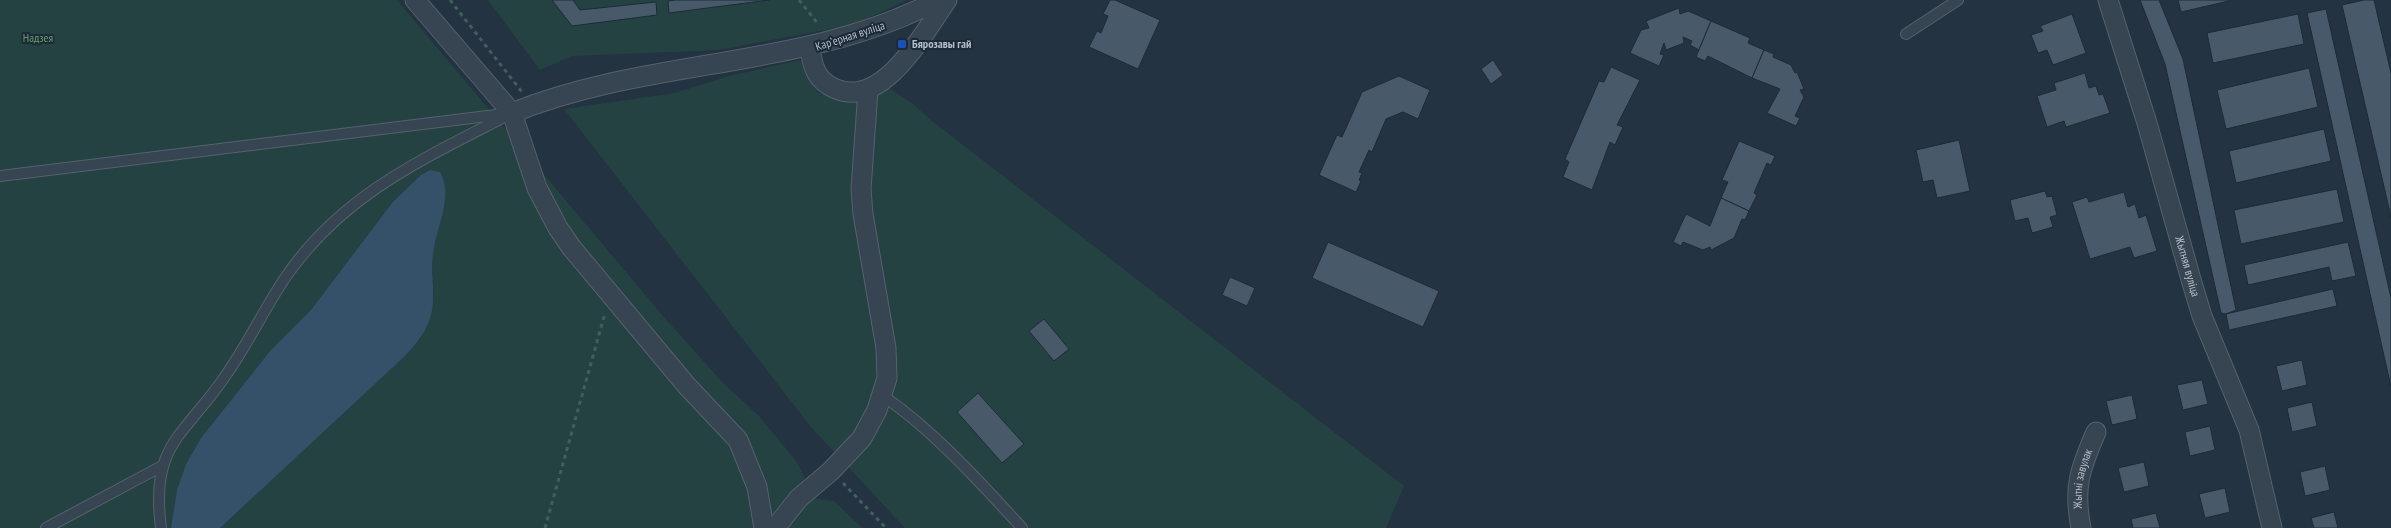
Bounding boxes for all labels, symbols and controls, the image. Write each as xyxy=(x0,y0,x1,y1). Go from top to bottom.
street label: Карʼерная вуліца xyxy=(813,17,887,54)
park label: Надзея xyxy=(23,30,54,45)
place label: Бярозавы гай xyxy=(912,36,971,51)
marker: Бярозавы гай xyxy=(896,38,908,50)
street label: Жытняя вуліца xyxy=(2172,233,2204,298)
street label: Жытні завулак xyxy=(2070,446,2095,510)

